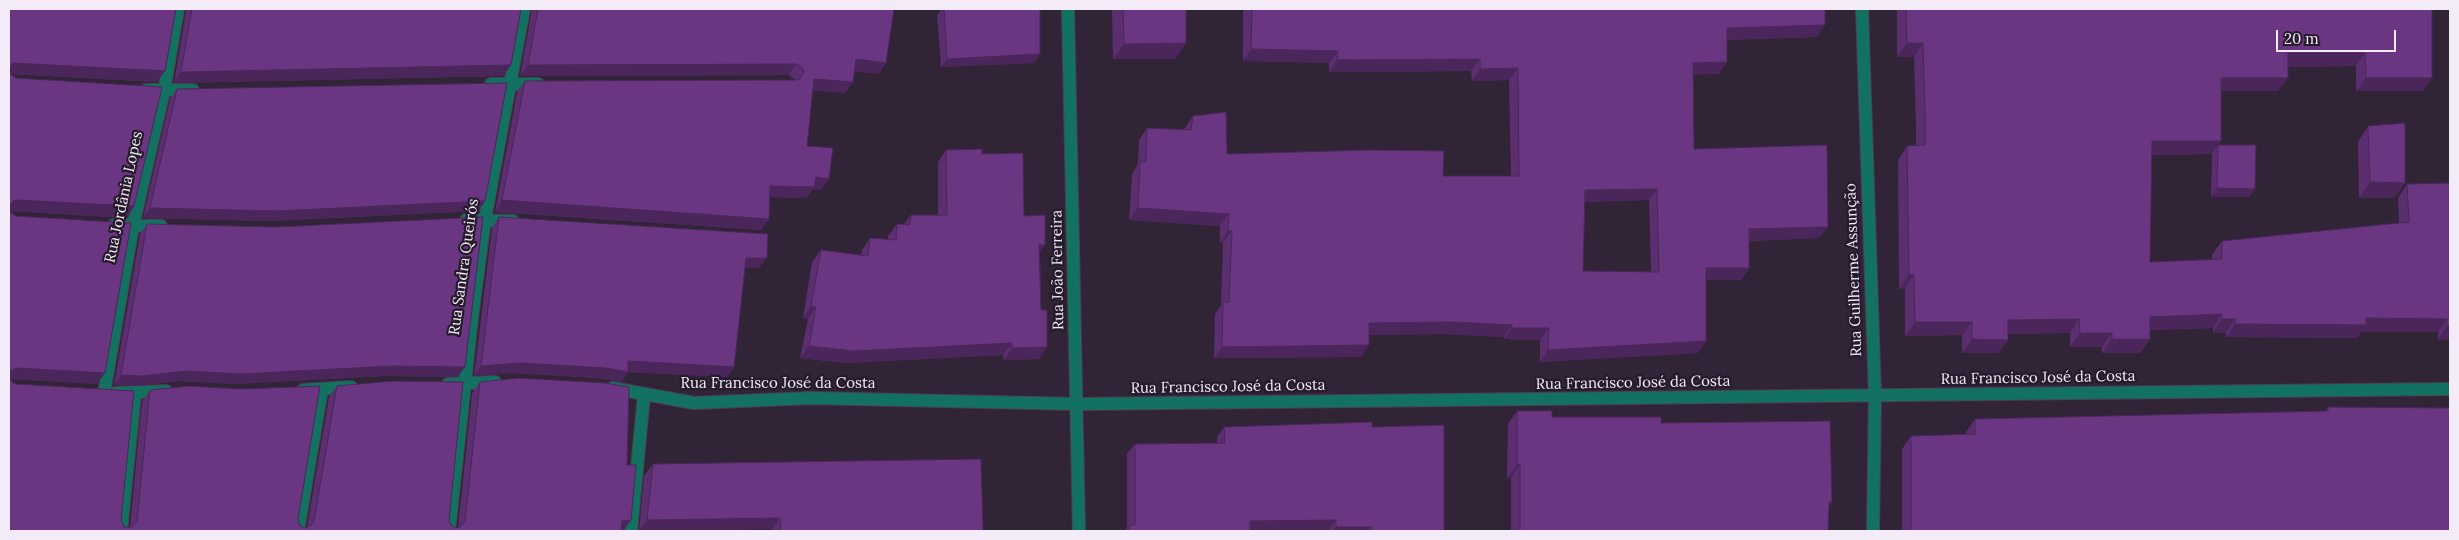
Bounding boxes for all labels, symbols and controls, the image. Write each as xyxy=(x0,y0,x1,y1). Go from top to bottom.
scale bar xyxy=(2279,20,2399,52)
text: 20 m xyxy=(2284,29,2319,48)
street label: Rua Jordânia Lopes xyxy=(101,130,147,264)
street label: Rua Guilherme Assunção xyxy=(1842,183,1866,357)
street label: Rua Sandra Queirós xyxy=(445,198,483,336)
street label: Rua João Ferreira xyxy=(1048,210,1068,330)
street label: Rua Francisco José da Costa xyxy=(1940,367,2136,389)
street label: Rua Francisco José da Costa xyxy=(1535,372,1731,394)
street label: Rua Francisco José da Costa xyxy=(681,375,875,393)
street label: Rua Francisco José da Costa xyxy=(1130,376,1326,398)

